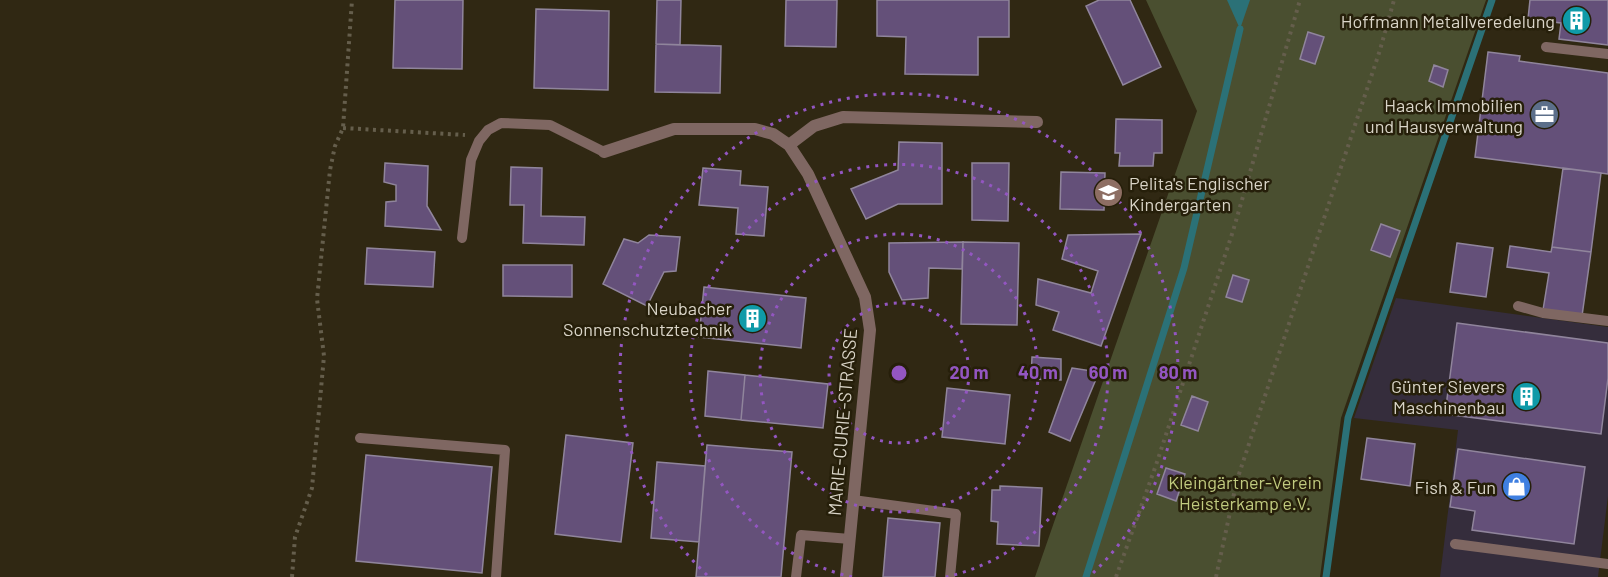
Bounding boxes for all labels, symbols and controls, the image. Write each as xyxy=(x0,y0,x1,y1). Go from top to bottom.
building icon: Hoffmann Metallveredelung xyxy=(1560,5,1592,37)
place label: Hoffmann Metallveredelung xyxy=(1341,10,1555,32)
place label: Haack Immobilien und Hausverwaltung xyxy=(1365,94,1523,137)
office icon: Haack Immobilien und Hausverwaltung xyxy=(1528,99,1560,131)
place label: Pelita's Englischer Kindergarten xyxy=(1129,172,1270,215)
school or university icon: Pelita's Englischer Kindergarten xyxy=(1092,177,1124,209)
place label: Neubacher Sonnenschutztechnik xyxy=(563,297,732,340)
building icon: Neubacher Sonnenschutztechnik xyxy=(737,302,769,334)
street label: MARIE-CURIE-STRASSE xyxy=(823,327,861,517)
text: 20 m xyxy=(950,361,988,383)
text: 40 m xyxy=(1018,361,1058,383)
text: 60 m xyxy=(1089,361,1127,383)
text: 80 m xyxy=(1159,361,1197,383)
centre of rings xyxy=(889,363,909,383)
place label: Günter Sievers Maschinenbau xyxy=(1391,375,1505,418)
building icon: Günter Sievers Maschinenbau xyxy=(1510,380,1542,412)
park label: Kleingärtner-Verein Heisterkamp e.V. xyxy=(1168,471,1322,514)
shop icon: Fish & Fun xyxy=(1501,471,1533,503)
place label: Fish & Fun xyxy=(1414,476,1496,498)

